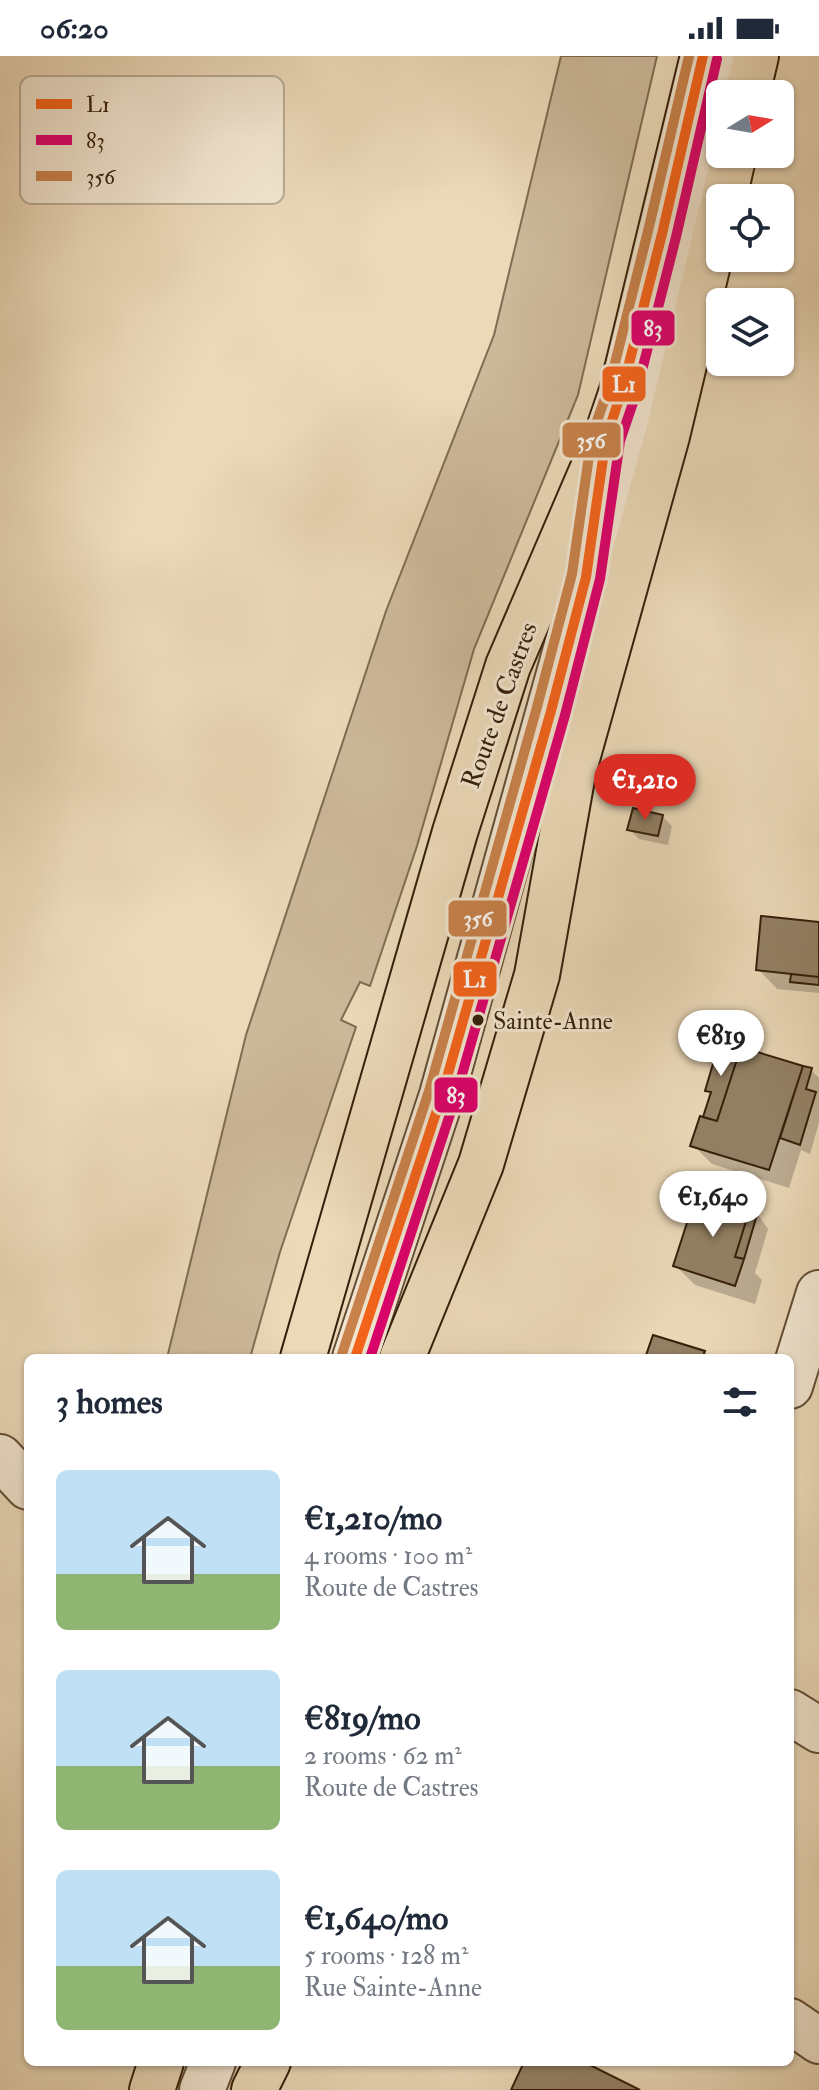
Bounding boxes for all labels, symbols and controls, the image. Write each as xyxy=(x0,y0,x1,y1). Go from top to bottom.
text: 06:20 xyxy=(40,10,109,47)
legend xyxy=(20,76,284,204)
north arrow xyxy=(706,80,794,168)
map controls xyxy=(706,80,794,376)
text: L1 xyxy=(86,91,110,119)
text: 83 xyxy=(86,127,105,155)
text: 356 xyxy=(86,163,117,191)
button: locate xyxy=(706,184,794,272)
button: layers xyxy=(706,288,794,376)
line badge: 83 xyxy=(630,309,676,347)
text: 83 xyxy=(644,315,662,343)
line badge: L1 xyxy=(601,365,647,403)
text: L1 xyxy=(612,371,636,399)
line badge: 356 xyxy=(561,421,622,459)
text: 356 xyxy=(576,427,607,455)
street label: Route de Castres xyxy=(455,618,545,793)
pin: €1,210 xyxy=(580,754,710,822)
text: €1,210 xyxy=(612,764,678,796)
line badge: 356 xyxy=(447,899,508,938)
text: 356 xyxy=(463,905,494,933)
line badge: L1 xyxy=(452,960,498,998)
text: L1 xyxy=(463,966,487,994)
place label: Sainte-Anne xyxy=(493,1006,613,1037)
pin: €819 xyxy=(674,1010,768,1078)
marker: Sainte-Anne xyxy=(470,1012,486,1028)
text: €819 xyxy=(696,1020,746,1052)
line badge: 83 xyxy=(433,1076,479,1114)
text: 83 xyxy=(447,1082,465,1110)
pin: €1,640 xyxy=(648,1171,778,1239)
text: €1,640 xyxy=(677,1181,749,1213)
icon: filters xyxy=(718,1380,762,1424)
text: 3 homes xyxy=(56,1381,163,1424)
text: €1,210/mo xyxy=(304,1497,442,1540)
icon: home xyxy=(120,1502,216,1598)
text: 4 rooms · 100 m² xyxy=(304,1540,472,1572)
text: Route de Castres xyxy=(304,1572,478,1604)
text: €819/mo xyxy=(304,1697,421,1740)
icon: home xyxy=(120,1702,216,1798)
text: 2 rooms · 62 m² xyxy=(304,1740,462,1772)
text: Route de Castres xyxy=(304,1772,478,1804)
text: €1,640/mo xyxy=(304,1897,448,1940)
icon: home xyxy=(120,1902,216,1998)
text: 5 rooms · 128 m² xyxy=(304,1940,468,1972)
text: Rue Sainte-Anne xyxy=(304,1972,482,2004)

